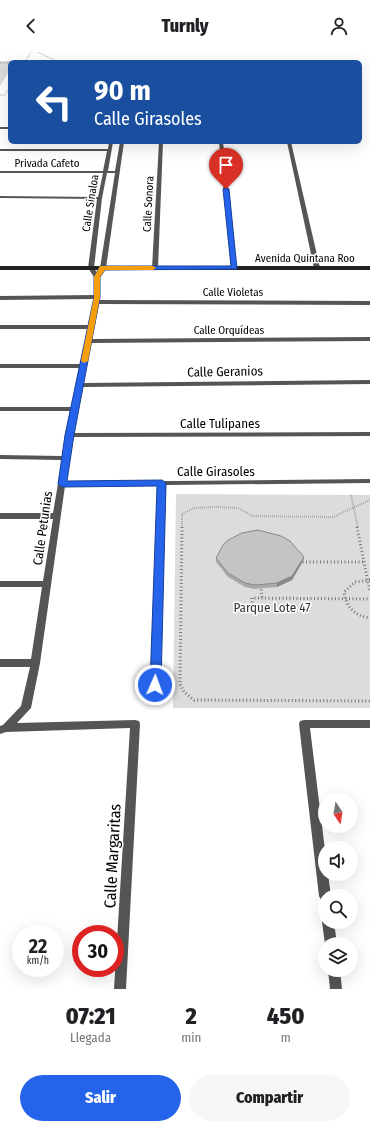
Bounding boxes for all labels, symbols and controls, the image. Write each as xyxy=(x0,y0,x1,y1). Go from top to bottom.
icon: back xyxy=(20,15,42,37)
text: Turnly xyxy=(161,15,209,37)
icon: person xyxy=(328,15,350,37)
text: 90 m xyxy=(94,74,151,107)
icon: left xyxy=(28,76,80,128)
text: Calle Girasoles xyxy=(94,108,202,130)
pin xyxy=(209,148,243,189)
icon: arrive xyxy=(215,154,237,176)
street label: Privada Cafeto xyxy=(15,157,80,170)
street label: Calle Sinaloa xyxy=(80,174,101,233)
street label: Calle Sonora xyxy=(141,176,156,232)
street label: Avenida Quintana Roo xyxy=(255,252,355,265)
street label: Calle Violetas xyxy=(203,286,264,299)
street label: Calle Orquídeas xyxy=(194,324,265,337)
street label: Calle Geranios xyxy=(187,363,264,380)
street label: Calle Tulipanes xyxy=(180,416,260,431)
street label: Calle Girasoles xyxy=(177,464,255,479)
street label: Calle Petunias xyxy=(30,490,55,566)
park label: Parque Lote 47 xyxy=(233,600,311,615)
position arrow xyxy=(134,664,176,706)
north arrow xyxy=(318,793,358,833)
map controls xyxy=(318,793,358,977)
street label: Calle Margaritas xyxy=(100,803,125,909)
button: sound xyxy=(318,841,358,881)
button: search xyxy=(318,889,358,929)
speed limit sign: 30 xyxy=(72,925,124,977)
text: 22 xyxy=(29,934,47,958)
button: layers xyxy=(318,937,358,977)
text: km/h xyxy=(27,955,49,967)
text: 07:21 xyxy=(66,1002,116,1030)
text: 2 xyxy=(186,1002,197,1030)
text: 450 xyxy=(267,1002,304,1030)
text: Llegada xyxy=(70,1030,111,1045)
text: min xyxy=(181,1030,201,1045)
text: m xyxy=(281,1030,291,1045)
button: Salir xyxy=(20,1075,181,1121)
button: Compartir xyxy=(189,1075,350,1121)

